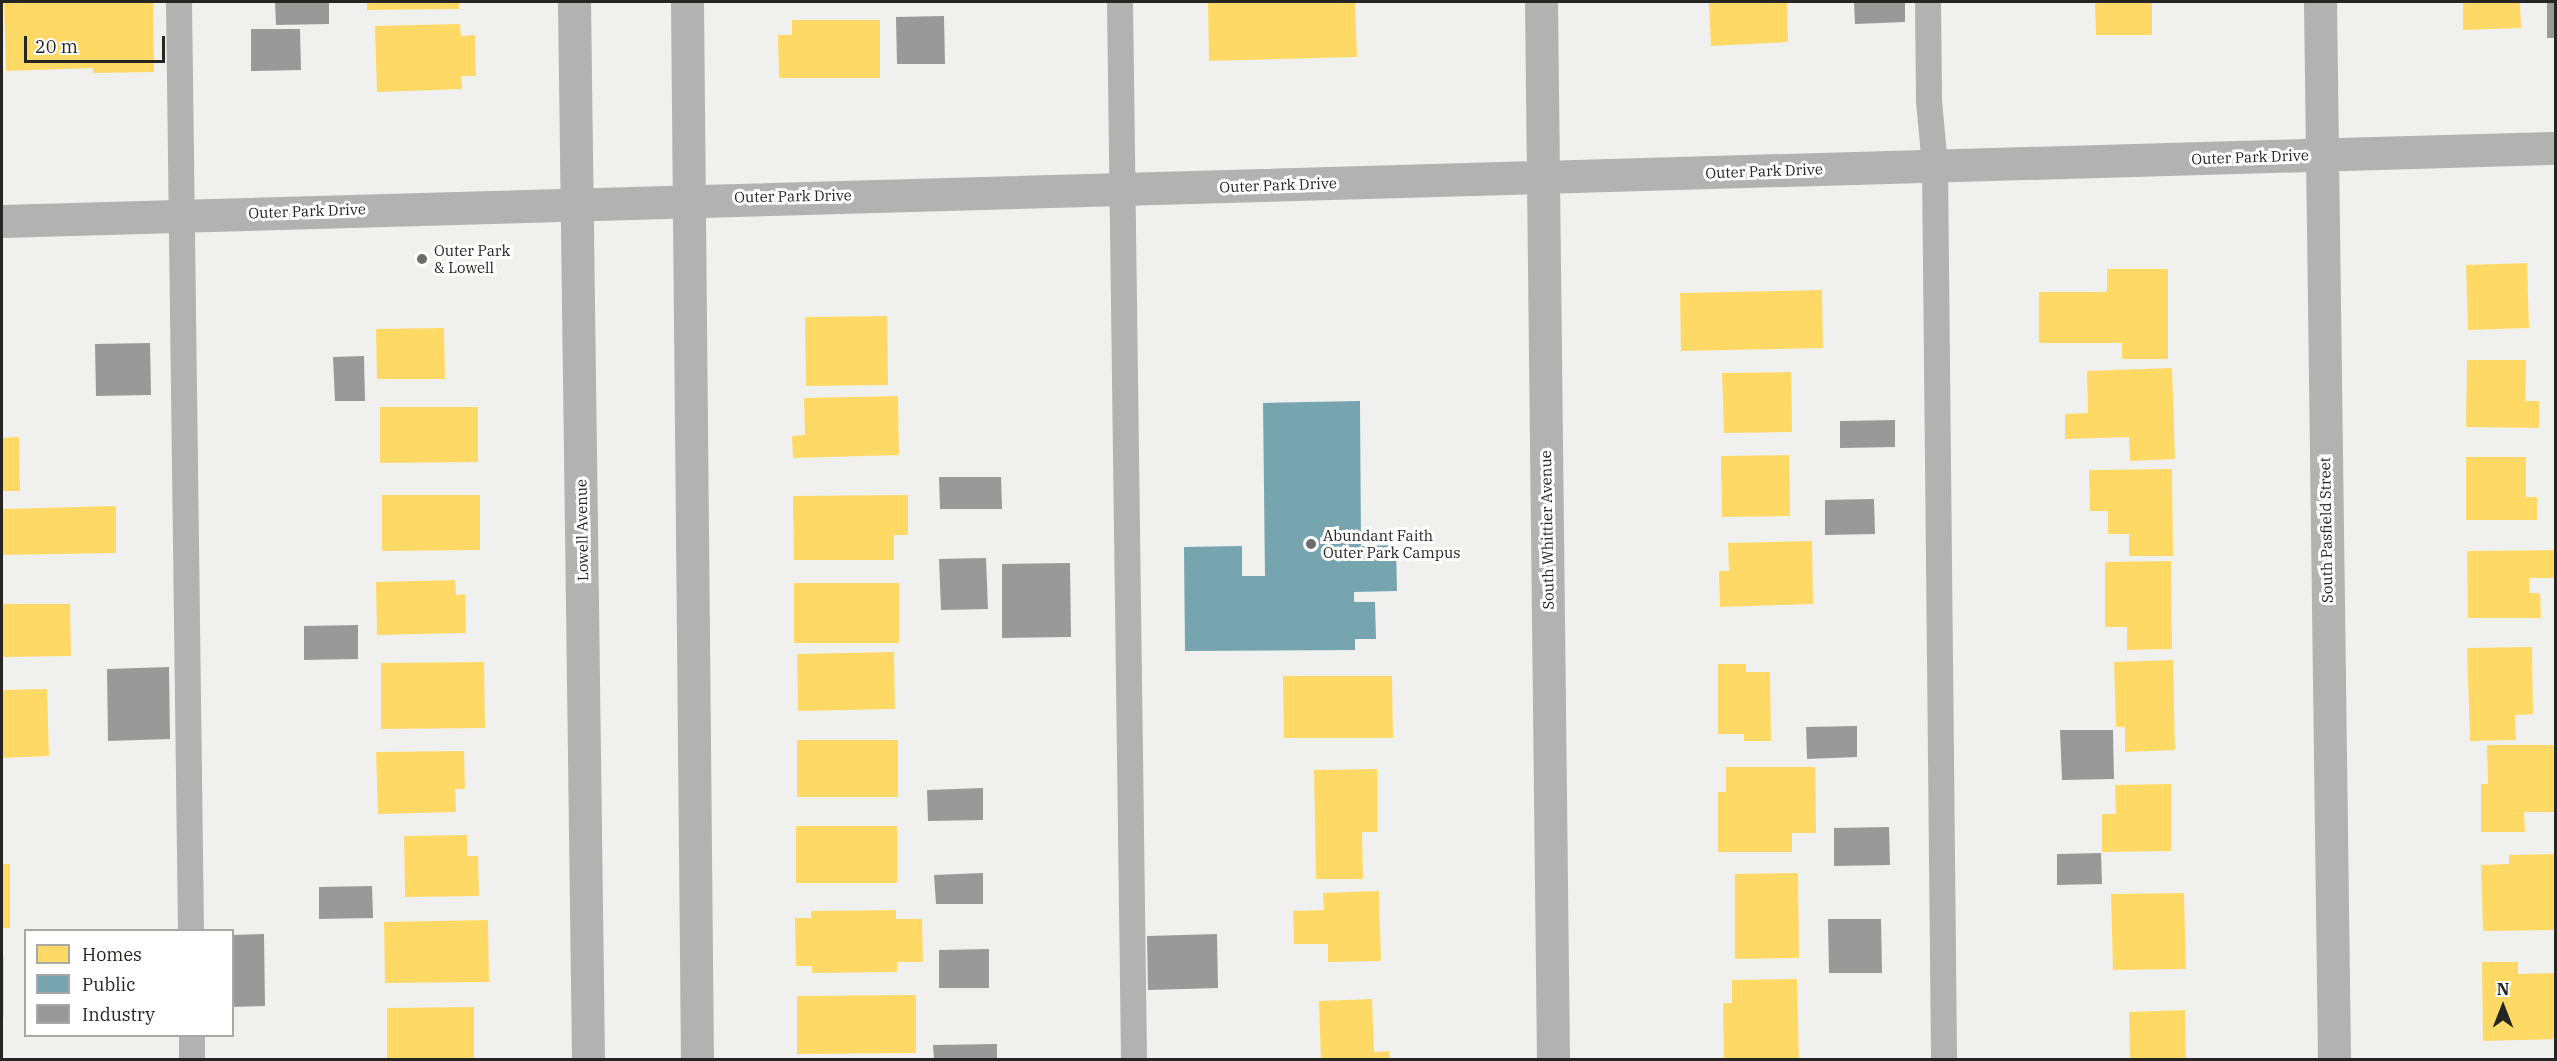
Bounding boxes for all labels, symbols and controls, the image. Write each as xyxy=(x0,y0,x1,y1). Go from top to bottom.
scale bar xyxy=(27,24,168,62)
text: 20 m xyxy=(35,35,78,58)
street label: Outer Park Drive xyxy=(2191,146,2309,168)
street label: Outer Park Drive xyxy=(1705,160,1823,182)
street label: Outer Park Drive xyxy=(1219,174,1337,196)
street label: Outer Park Drive xyxy=(734,186,852,206)
street label: Outer Park Drive xyxy=(248,200,366,222)
place label: Outer Park & Lowell xyxy=(434,241,510,276)
marker: Outer Park & Lowell xyxy=(415,252,429,266)
street label: South Whittier Avenue xyxy=(1537,450,1557,610)
street label: South Pasfield Street xyxy=(2316,457,2336,603)
street label: Lowell Avenue xyxy=(572,479,592,581)
place label: Abundant Faith Outer Park Campus xyxy=(1323,526,1461,561)
marker: Abundant Faith Outer Park Campus xyxy=(1304,537,1318,551)
legend xyxy=(24,929,234,1037)
text: Homes xyxy=(82,943,142,966)
text: Public xyxy=(82,973,136,996)
north arrow xyxy=(2473,977,2533,1037)
text: N xyxy=(2497,979,2509,999)
text: Industry xyxy=(82,1003,155,1026)

